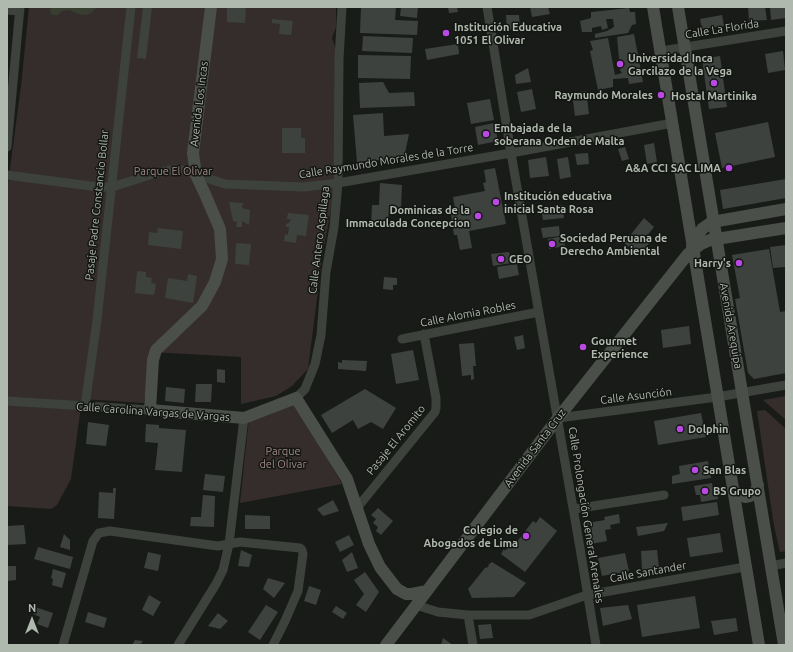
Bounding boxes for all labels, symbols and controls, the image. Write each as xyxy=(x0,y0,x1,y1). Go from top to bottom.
street label: Calle La Florida xyxy=(684,17,760,41)
place label: Institución Educativa 1051 El Olivar xyxy=(454,20,562,46)
marker: Institución Educativa 1051 El Olivar xyxy=(441,28,451,38)
place label: Universidad Inca Garcilazo de la Vega xyxy=(628,51,732,77)
marker: Universidad Inca Garcilazo de la Vega xyxy=(615,59,625,69)
street label: Avenida Los Incas xyxy=(187,61,211,147)
marker: Hostal Martinika xyxy=(709,78,719,88)
place label: Raymundo Morales xyxy=(554,88,653,102)
place label: Hostal Martinika xyxy=(671,89,757,103)
marker: Raymundo Morales xyxy=(656,90,666,100)
place label: Embajada de la soberana Orden de Malta xyxy=(494,121,624,147)
street label: Pasaje Padre Constancio Bollar xyxy=(83,129,111,281)
marker: Embajada de la soberana Orden de Malta xyxy=(481,129,491,139)
street label: Calle Raymundo Morales de la Torre xyxy=(298,141,474,181)
place label: A&A CCI SAC LIMA xyxy=(625,161,721,175)
marker: A&A CCI SAC LIMA xyxy=(724,163,734,173)
park label: Parque El Olivar xyxy=(134,164,212,178)
street label: Calle Antero Aspillaga xyxy=(306,185,332,295)
place label: Institución educativa inicial Santa Rosa xyxy=(504,189,612,215)
marker: Institución educativa inicial Santa Rosa xyxy=(491,197,501,207)
place label: Dominicas de la Immaculada Concepcion xyxy=(346,203,470,229)
marker: Dominicas de la Immaculada Concepcion xyxy=(473,211,483,221)
place label: Sociedad Peruana de Derecho Ambiental xyxy=(560,231,667,257)
marker: Sociedad Peruana de Derecho Ambiental xyxy=(547,239,557,249)
place label: GEO xyxy=(509,252,532,266)
marker: GEO xyxy=(496,254,506,264)
place label: Harry's xyxy=(694,256,731,270)
marker: Harry's xyxy=(734,258,744,268)
street label: Avenida Arequipa xyxy=(717,282,745,370)
street label: Calle Alomia Robles xyxy=(419,298,517,330)
place label: Gourmet Experience xyxy=(591,334,649,360)
marker: Gourmet Experience xyxy=(578,342,588,352)
street label: Calle Asunción xyxy=(600,385,672,407)
street label: Calle Carolina Vargas de Vargas xyxy=(76,400,230,424)
street label: Pasaje El Aromito xyxy=(364,402,428,478)
street label: Avenida Santa Cruz xyxy=(501,406,569,490)
place label: Dolphin xyxy=(688,422,728,436)
marker: Dolphin xyxy=(675,424,685,434)
street label: Calle Prolongación General Arenales xyxy=(566,426,606,604)
park label: Parque del Olivar xyxy=(259,444,307,470)
place label: San Blas xyxy=(703,463,746,477)
marker: San Blas xyxy=(690,465,700,475)
place label: BS Grupo xyxy=(713,484,761,498)
marker: BS Grupo xyxy=(700,486,710,496)
place label: Colegio de Abogados de Lima xyxy=(423,523,518,549)
marker: Colegio de Abogados de Lima xyxy=(521,531,531,541)
street label: Calle Santander xyxy=(609,559,687,585)
north arrow xyxy=(12,600,52,640)
text: N xyxy=(28,602,36,614)

